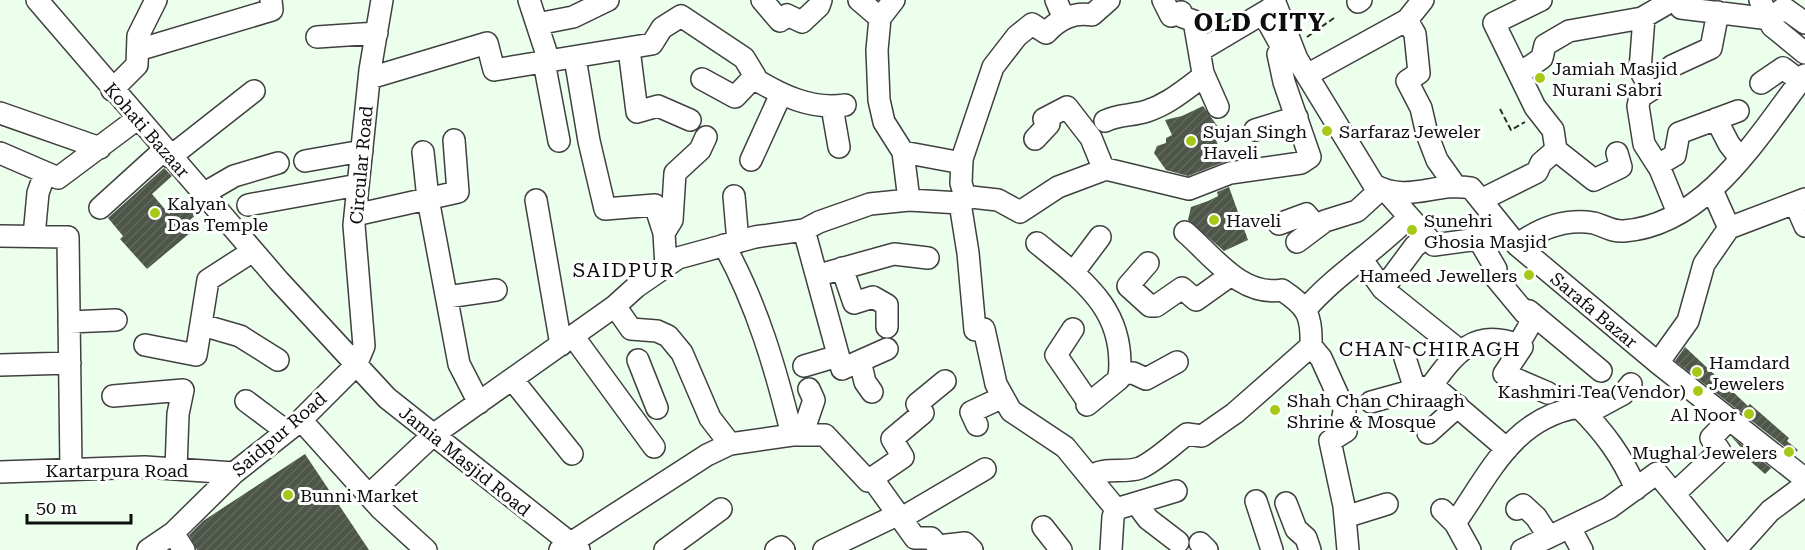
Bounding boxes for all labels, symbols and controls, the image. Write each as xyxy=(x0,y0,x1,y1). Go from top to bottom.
district label: OLD CITY xyxy=(1194,9,1326,37)
place label: Jamiah Masjid Nurani Sabri xyxy=(1552,58,1678,100)
marker: Jamiah Masjid Nurani Sabri xyxy=(1533,71,1547,85)
street label: Kohati Bazaar xyxy=(100,78,194,182)
street label: Circular Road xyxy=(345,104,377,225)
place label: Sujan Singh Haveli xyxy=(1203,121,1307,163)
place label: Sarfaraz Jeweler xyxy=(1339,121,1481,142)
marker: Sarfaraz Jeweler xyxy=(1320,124,1334,138)
marker: Sujan Singh Haveli xyxy=(1184,134,1198,148)
place label: Kalyan Das Temple xyxy=(167,193,268,235)
marker: Kalyan Das Temple xyxy=(148,206,162,220)
place label: Haveli xyxy=(1226,210,1281,231)
place label: Sunehri Ghosia Masjid xyxy=(1424,210,1548,252)
marker: Haveli xyxy=(1207,213,1221,227)
marker: Sunehri Ghosia Masjid xyxy=(1405,223,1419,237)
district label: SAIDPUR xyxy=(573,258,675,282)
place label: Hameed Jewellers xyxy=(1359,265,1517,286)
marker: Hameed Jewellers xyxy=(1522,268,1536,282)
street label: Sarafa Bazar xyxy=(1546,268,1642,352)
district label: CHAN CHIRAGH xyxy=(1339,337,1521,361)
place label: Hamdard Jewelers xyxy=(1709,352,1790,394)
marker: Hamdard Jewelers xyxy=(1690,365,1704,379)
place label: Kashmiri Tea(Vendor) xyxy=(1498,381,1686,402)
marker: Kashmiri Tea(Vendor) xyxy=(1691,384,1705,398)
street label: Saidpur Road xyxy=(228,387,331,480)
place label: Shah Chan Chiraagh Shrine & Mosque xyxy=(1287,390,1465,432)
street label: Jamia Masjid Road xyxy=(395,402,535,521)
marker: Shah Chan Chiraagh Shrine & Mosque xyxy=(1268,403,1282,417)
place label: Al Noor xyxy=(1670,404,1737,425)
marker: Al Noor xyxy=(1742,407,1756,421)
place label: Mughal Jewelers xyxy=(1632,442,1777,463)
marker: Mughal Jewelers xyxy=(1782,445,1796,459)
street label: Kartarpura Road xyxy=(46,460,189,481)
place label: Bunni Market xyxy=(300,485,418,506)
scale bar xyxy=(27,487,130,525)
marker: Bunni Market xyxy=(281,488,295,502)
text: 50 m xyxy=(36,497,77,518)

